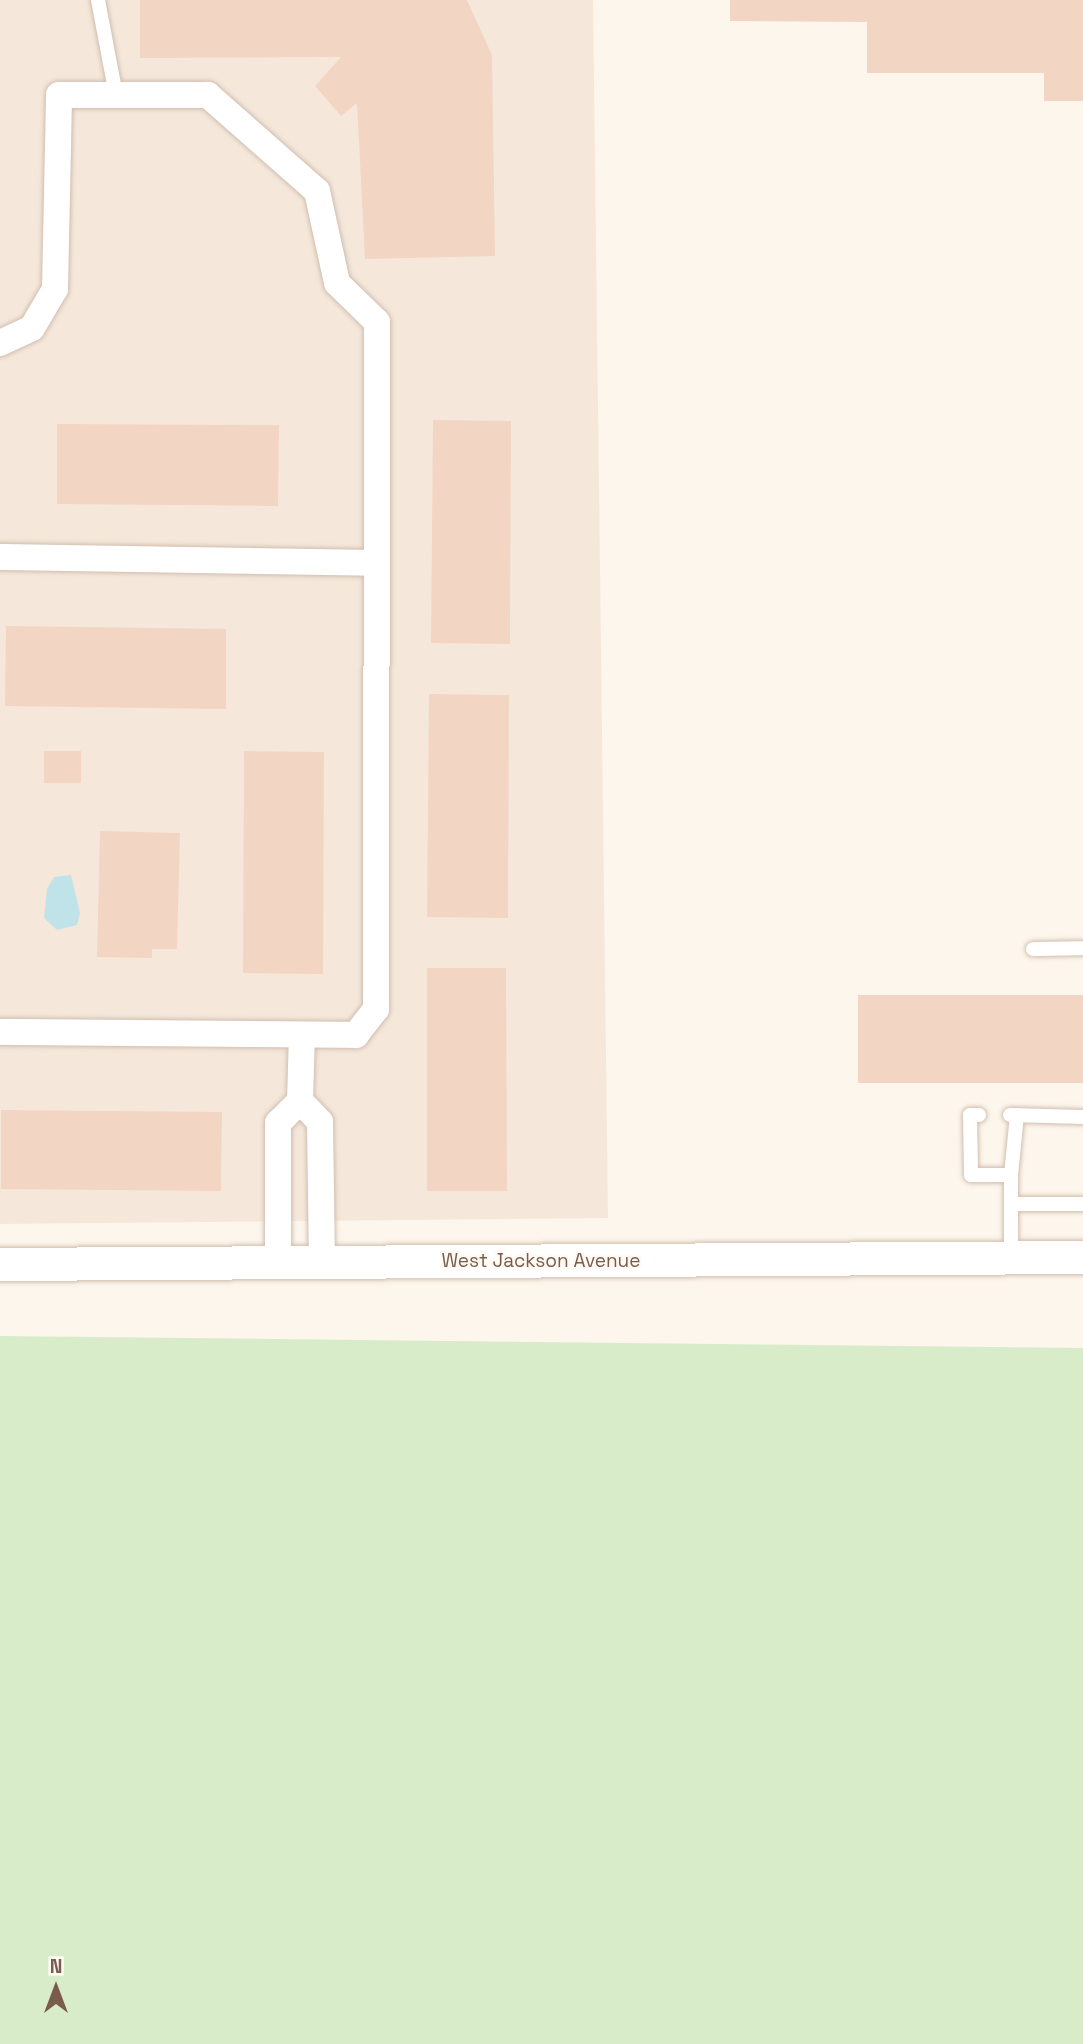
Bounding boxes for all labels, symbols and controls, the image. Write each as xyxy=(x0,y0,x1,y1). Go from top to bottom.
street label: West Jackson Avenue xyxy=(441,1250,641,1272)
north arrow xyxy=(21,1953,91,2023)
text: N xyxy=(50,1954,62,1979)

